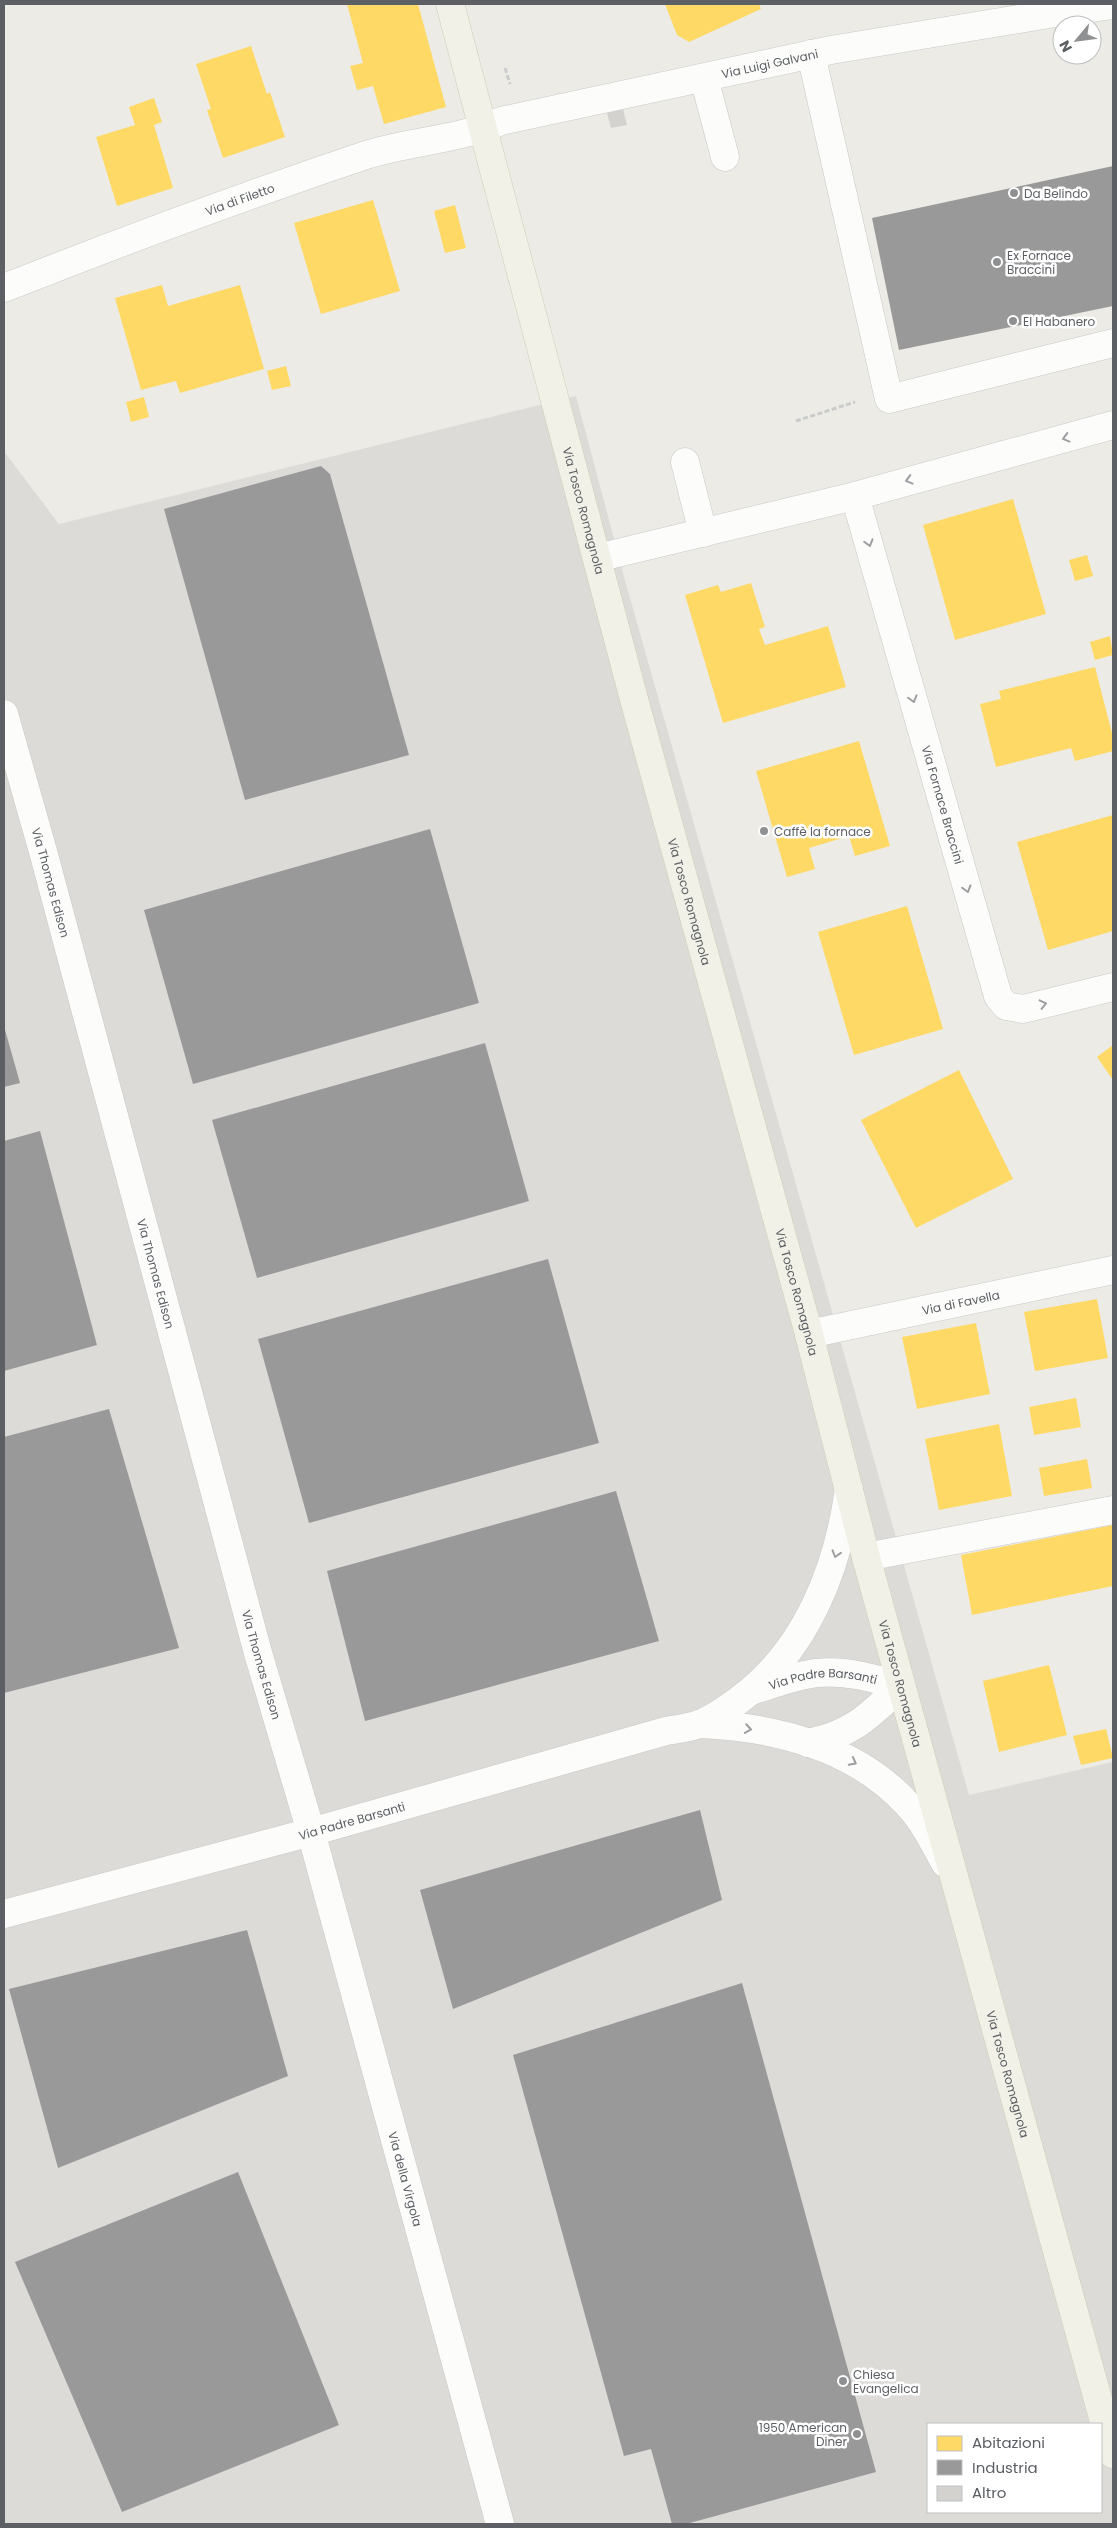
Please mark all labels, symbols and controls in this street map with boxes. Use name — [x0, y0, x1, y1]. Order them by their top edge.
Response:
north arrow — [1052, 15, 1102, 65]
text: N — [1054, 37, 1077, 56]
street label: Via Luigi Galvani — [720, 45, 820, 82]
street label: Via di Filetto — [203, 179, 277, 219]
place label: Da Belindo — [1024, 185, 1088, 202]
marker: Da Belindo — [1008, 187, 1020, 199]
place label: Ex Fornace Braccini — [1007, 247, 1071, 278]
marker: Ex Fornace Braccini — [991, 256, 1003, 268]
place label: El Habanero — [1023, 313, 1096, 330]
marker: El Habanero — [1007, 315, 1019, 327]
one-way arrow — [1063, 432, 1071, 442]
street label: Via Tosco Romagnola — [559, 445, 609, 576]
one-way arrow — [906, 475, 914, 485]
one-way arrow — [863, 538, 873, 546]
one-way arrow — [907, 694, 918, 703]
street label: Via Fornace Braccini — [918, 743, 968, 866]
place label: Caffè la fornace — [774, 823, 871, 840]
marker: Caffè la fornace — [758, 825, 770, 837]
street label: Via Thomas Edison — [28, 826, 74, 939]
street label: Via Tosco Romagnola — [664, 836, 715, 967]
one-way arrow — [961, 884, 971, 893]
one-way arrow — [1038, 999, 1047, 1010]
street label: Via Thomas Edison — [133, 1217, 179, 1330]
street label: Via Tosco Romagnola — [772, 1226, 823, 1357]
street label: Via di Favella — [920, 1286, 1001, 1319]
one-way arrow — [832, 1549, 842, 1558]
street label: Via Thomas Edison — [238, 1608, 286, 1721]
street label: Via Tosco Romagnola — [875, 1618, 926, 1749]
street label: Via Padre Barsanti — [766, 1664, 879, 1693]
one-way arrow — [744, 1723, 753, 1733]
one-way arrow — [847, 1756, 856, 1766]
street label: Via Padre Barsanti — [296, 1797, 407, 1844]
street label: Via Tosco Romagnola — [983, 2008, 1034, 2139]
street label: Via della Virgola — [385, 2129, 427, 2228]
place label: Chiesa Evangelica — [853, 2366, 919, 2397]
marker: Chiesa Evangelica — [837, 2375, 849, 2387]
place label: 1950 American Diner — [759, 2419, 848, 2450]
legend — [927, 2423, 1102, 2513]
marker: 1950 American Diner — [851, 2428, 863, 2440]
text: Abitazioni — [972, 2432, 1045, 2453]
text: Industria — [972, 2457, 1038, 2478]
text: Altro — [972, 2482, 1006, 2503]

